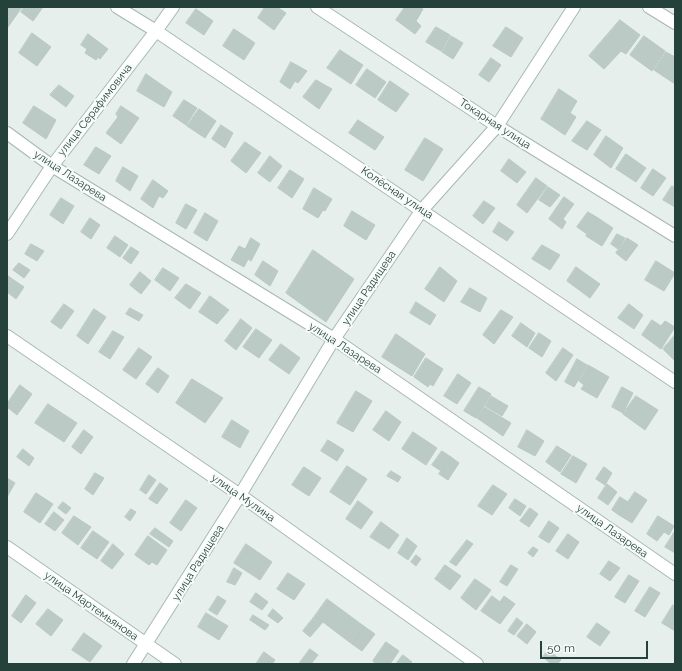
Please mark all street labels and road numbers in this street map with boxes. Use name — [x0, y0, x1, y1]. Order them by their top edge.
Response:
street label: улица Серафимовича — [55, 61, 135, 159]
street label: Токарная улица — [457, 96, 533, 152]
street label: улица Лазарева — [31, 148, 109, 204]
street label: Колёсная улица — [359, 164, 435, 222]
street label: улица Радищева — [339, 248, 399, 328]
street label: улица Лазарева — [306, 320, 384, 376]
street label: улица Мулина — [209, 471, 277, 525]
street label: улица Лазарева — [574, 501, 650, 561]
street label: улица Радищева — [169, 523, 227, 603]
street label: улица Мартемьянова — [41, 569, 141, 643]

